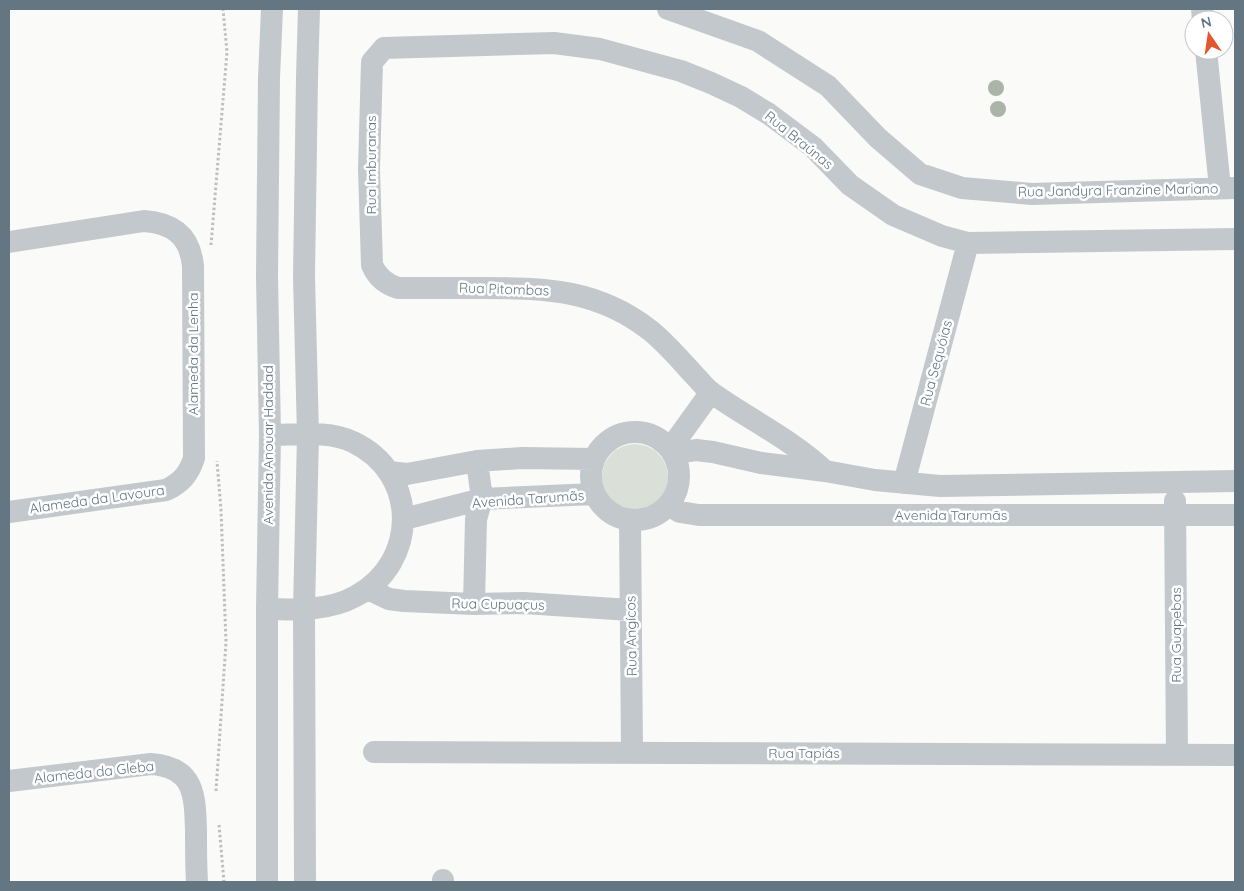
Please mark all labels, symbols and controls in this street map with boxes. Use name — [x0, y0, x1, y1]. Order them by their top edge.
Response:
north arrow — [1184, 10, 1234, 60]
text: N — [1199, 12, 1213, 32]
street label: Rua Braúnas — [761, 107, 837, 173]
street label: Rua Imburanas — [362, 115, 380, 215]
street label: Rua Jandyra Franzine Mariano — [1018, 179, 1218, 201]
street label: Rua Pitombas — [459, 278, 549, 300]
street label: Alameda da Lenha — [184, 293, 202, 415]
street label: Rua Sequóias — [916, 318, 956, 408]
street label: Avenida Anouar Haddad — [259, 365, 277, 525]
street label: Alameda da Lavoura — [28, 481, 166, 517]
street label: Avenida Tarumãs — [471, 486, 585, 512]
street label: Avenida Tarumãs — [895, 506, 1007, 524]
street label: Rua Guapebas — [1167, 587, 1185, 683]
street label: Rua Cupuaçus — [451, 594, 545, 614]
street label: Rua Angícos — [621, 596, 641, 676]
street label: Rua Tapiás — [768, 744, 840, 762]
street label: Alameda da Gleba — [33, 757, 155, 787]

